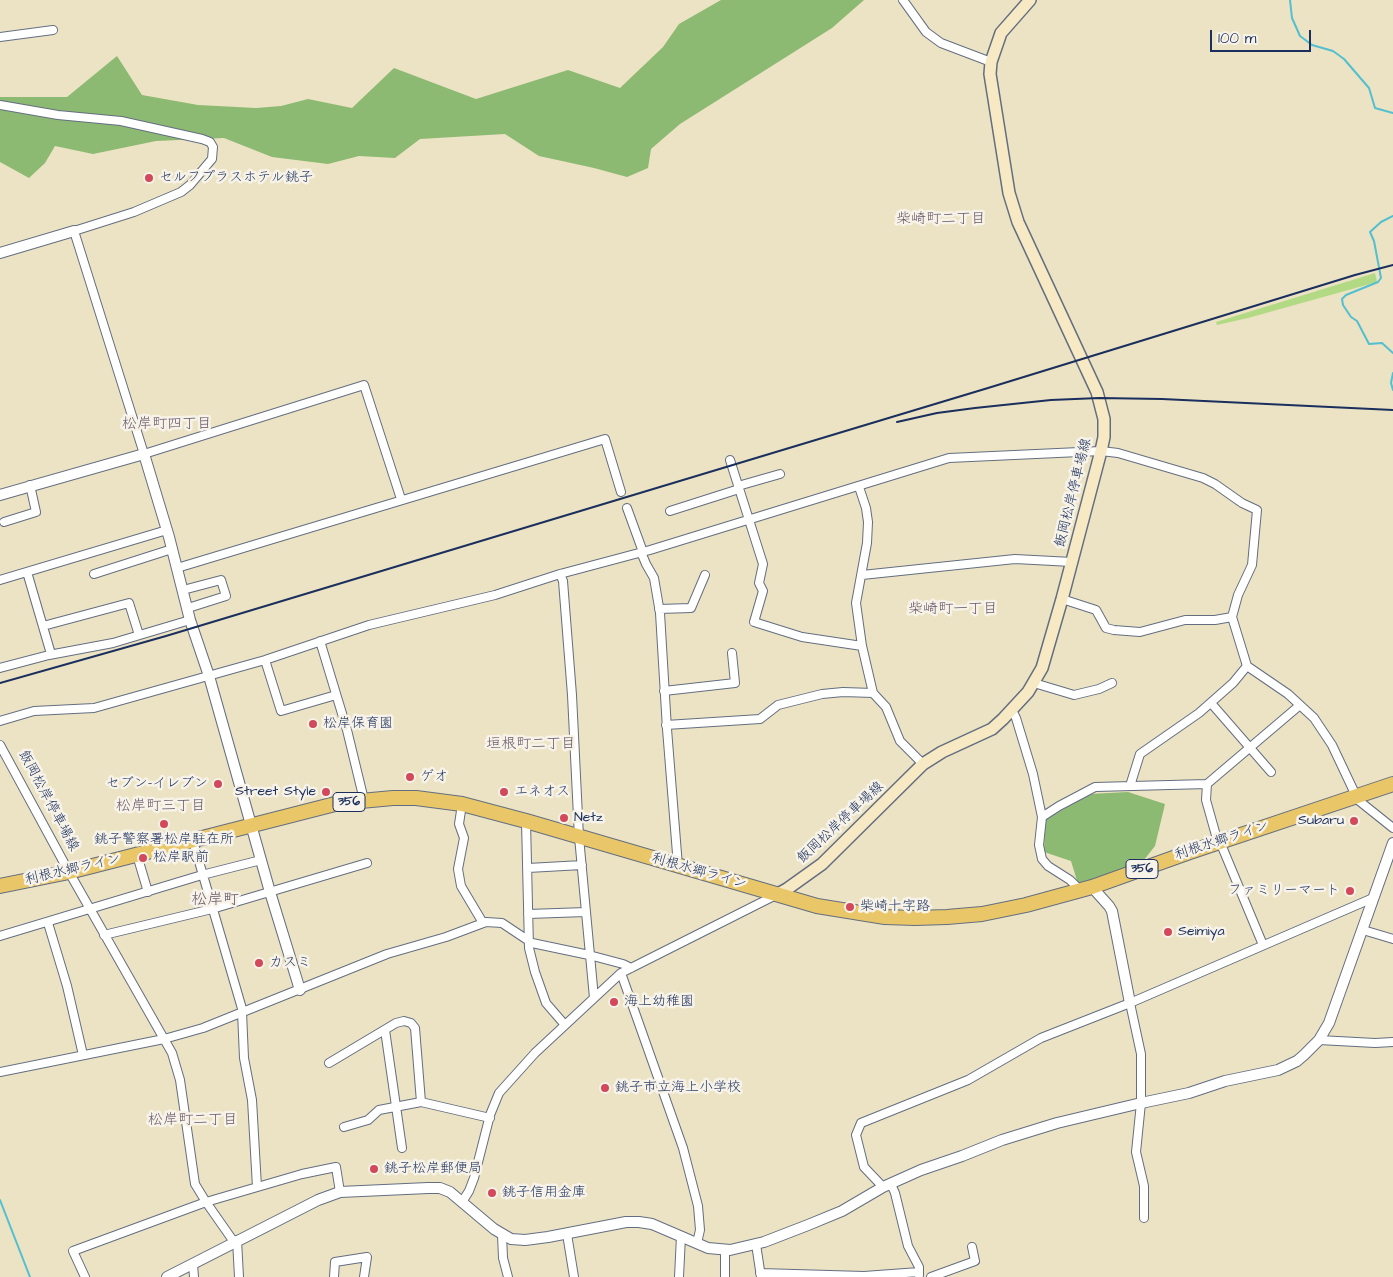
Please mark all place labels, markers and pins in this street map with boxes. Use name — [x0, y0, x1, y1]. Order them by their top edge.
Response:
place label: セルフプラスホテル銚子 — [159, 170, 313, 186]
marker: セルフプラスホテル銚子 — [143, 172, 155, 184]
place label: 松岸保育園 — [323, 716, 393, 732]
marker: 松岸保育園 — [307, 718, 319, 730]
place label: ゲオ — [420, 769, 448, 785]
marker: ゲオ — [404, 771, 416, 783]
place label: セブン-イレブン — [106, 776, 208, 792]
marker: セブン-イレブン — [212, 778, 224, 790]
place label: Street Style — [235, 784, 316, 800]
place label: エネオス — [514, 784, 570, 800]
marker: Street Style — [320, 786, 332, 798]
marker: エネオス — [498, 786, 510, 798]
place label: Netz — [574, 810, 603, 826]
marker: Netz — [558, 812, 570, 824]
place label: Subaru — [1298, 813, 1344, 829]
marker: Subaru — [1348, 815, 1360, 827]
marker: 銚子警察署松岸駐在所 — [158, 818, 170, 830]
place label: 銚子警察署松岸駐在所 — [94, 832, 234, 848]
place label: 松岸駅前 — [153, 850, 209, 866]
marker: 松岸駅前 — [137, 852, 149, 864]
place label: ファミリーマート — [1228, 883, 1340, 899]
marker: ファミリーマート — [1344, 885, 1356, 897]
place label: 柴崎十字路 — [860, 899, 930, 915]
marker: 柴崎十字路 — [844, 901, 856, 913]
place label: Seimiya — [1178, 924, 1225, 940]
marker: Seimiya — [1162, 926, 1174, 938]
place label: カスミ — [269, 955, 311, 971]
marker: カスミ — [253, 957, 265, 969]
place label: 海上幼稚園 — [624, 994, 694, 1010]
marker: 海上幼稚園 — [608, 996, 620, 1008]
place label: 銚子市立海上小学校 — [615, 1080, 741, 1096]
marker: 銚子市立海上小学校 — [599, 1082, 611, 1094]
place label: 銚子松岸郵便局 — [384, 1161, 482, 1177]
marker: 銚子松岸郵便局 — [368, 1163, 380, 1175]
place label: 銚子信用金庫 — [502, 1185, 586, 1201]
marker: 銚子信用金庫 — [486, 1187, 498, 1199]

